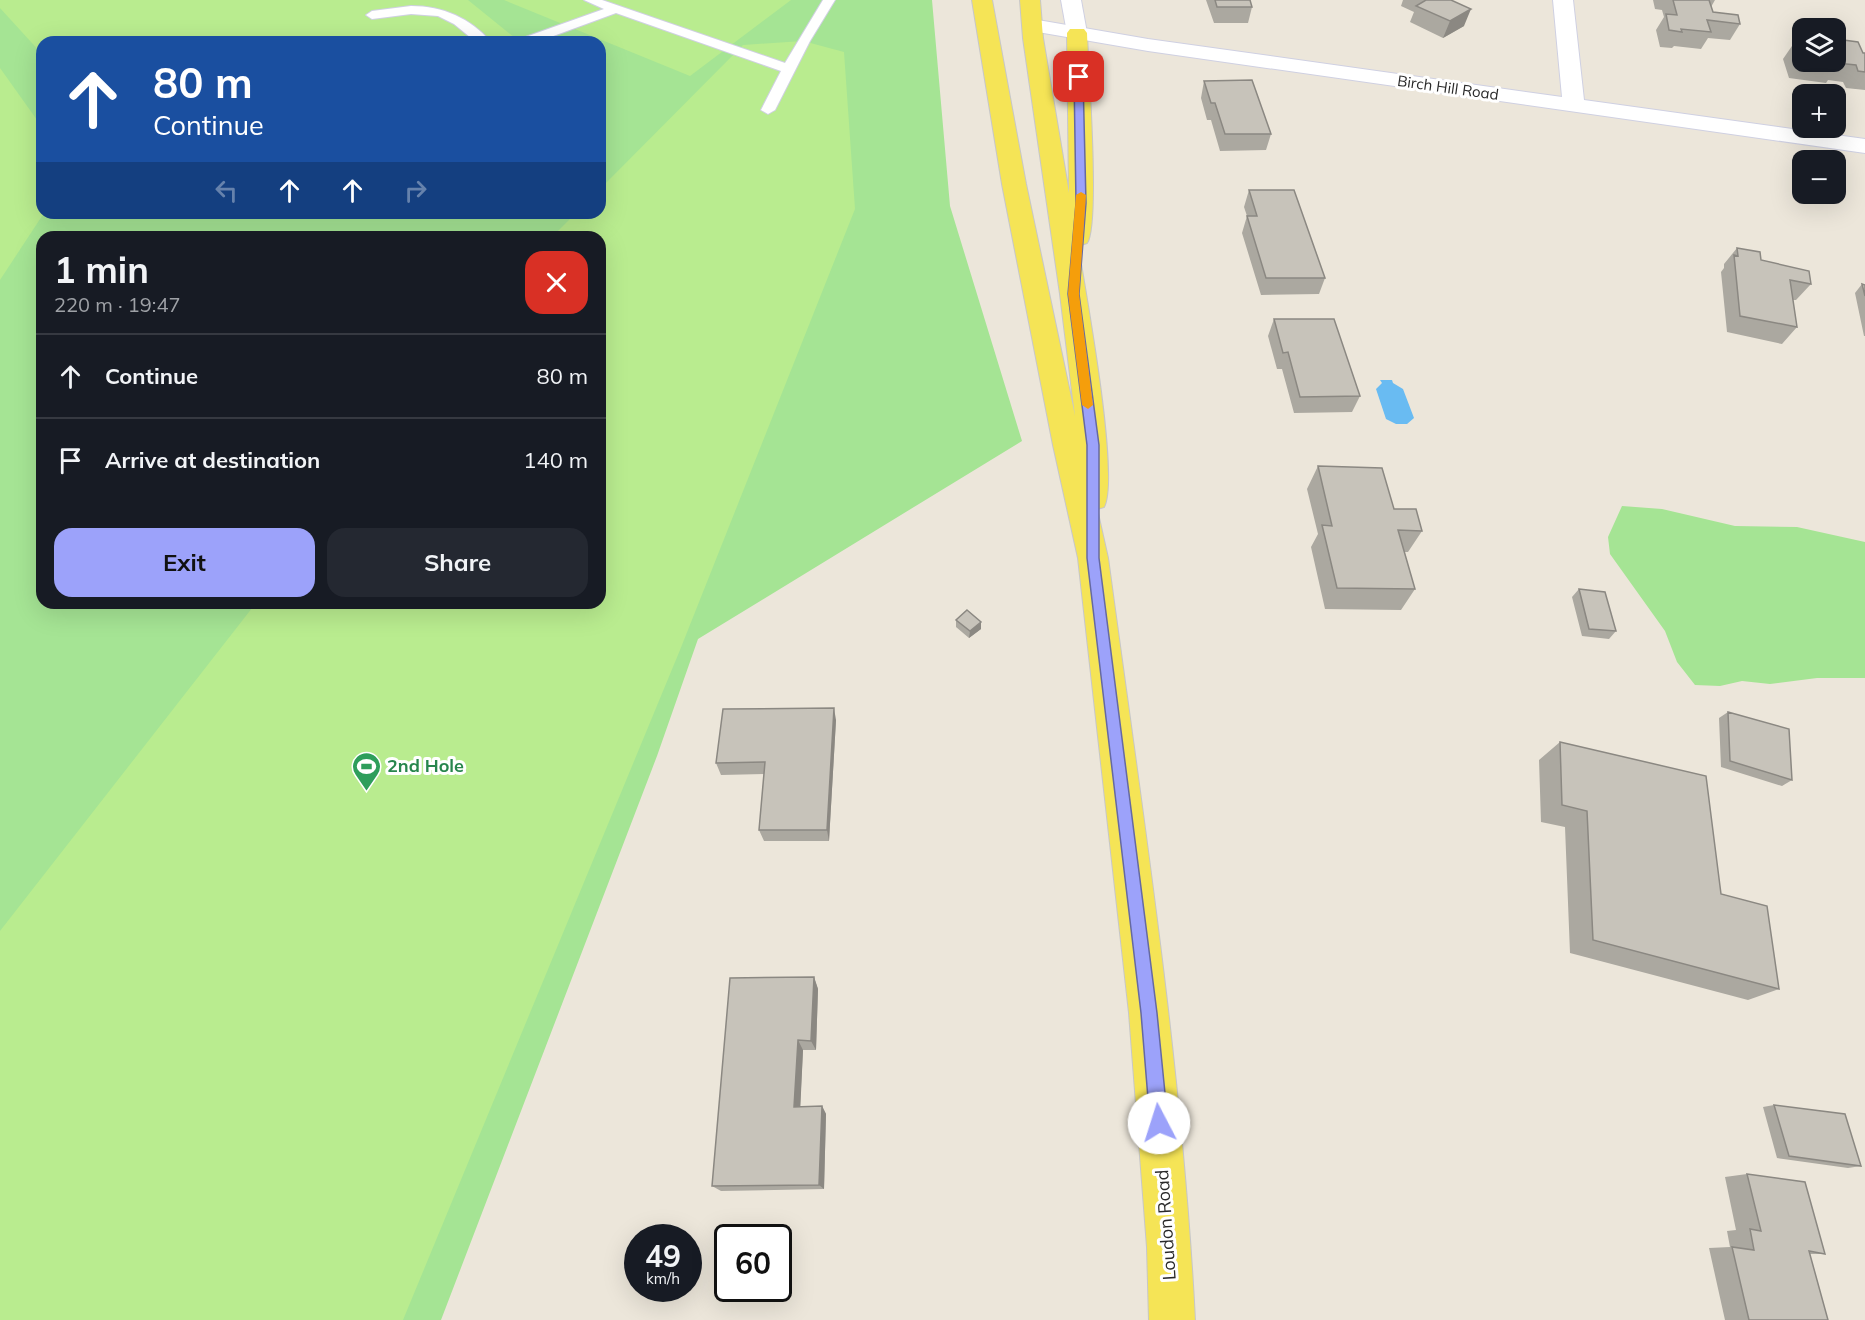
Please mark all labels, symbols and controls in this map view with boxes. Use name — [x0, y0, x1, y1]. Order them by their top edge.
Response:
map controls — [1792, 18, 1846, 204]
button: layers — [1792, 18, 1846, 72]
pin — [1053, 51, 1104, 102]
text: 80 m — [153, 56, 253, 109]
icon: ahead — [54, 60, 132, 138]
icon: arrive — [1062, 60, 1095, 93]
street label: Birch Hill Road — [1396, 71, 1500, 104]
button: + — [1792, 84, 1846, 138]
text: Continue — [153, 108, 264, 142]
button: − — [1792, 150, 1846, 204]
icon: left — [210, 174, 243, 207]
icon: ahead — [273, 174, 306, 207]
icon: ahead — [336, 174, 369, 207]
icon: right — [399, 174, 432, 207]
text: 1 min — [54, 247, 149, 292]
button: close — [525, 251, 588, 314]
text: 220 m · 19:47 — [54, 292, 180, 317]
icon: ahead — [54, 360, 87, 393]
text: Continue — [105, 362, 198, 390]
text: 80 m — [537, 362, 588, 390]
icon: arrive — [54, 444, 87, 477]
text: Arrive at destination — [105, 446, 320, 474]
text: 140 m — [523, 446, 588, 474]
button: Exit — [54, 528, 315, 597]
button: Share — [327, 528, 588, 597]
sports icon: 2nd Hole — [350, 750, 382, 792]
place label: 2nd Hole — [387, 754, 464, 777]
position arrow — [1127, 1091, 1191, 1155]
street label: Loudon Road — [1150, 1169, 1181, 1281]
speed limit sign: 60 — [714, 1224, 792, 1302]
text: 49 — [645, 1237, 681, 1275]
text: km/h — [646, 1269, 680, 1288]

